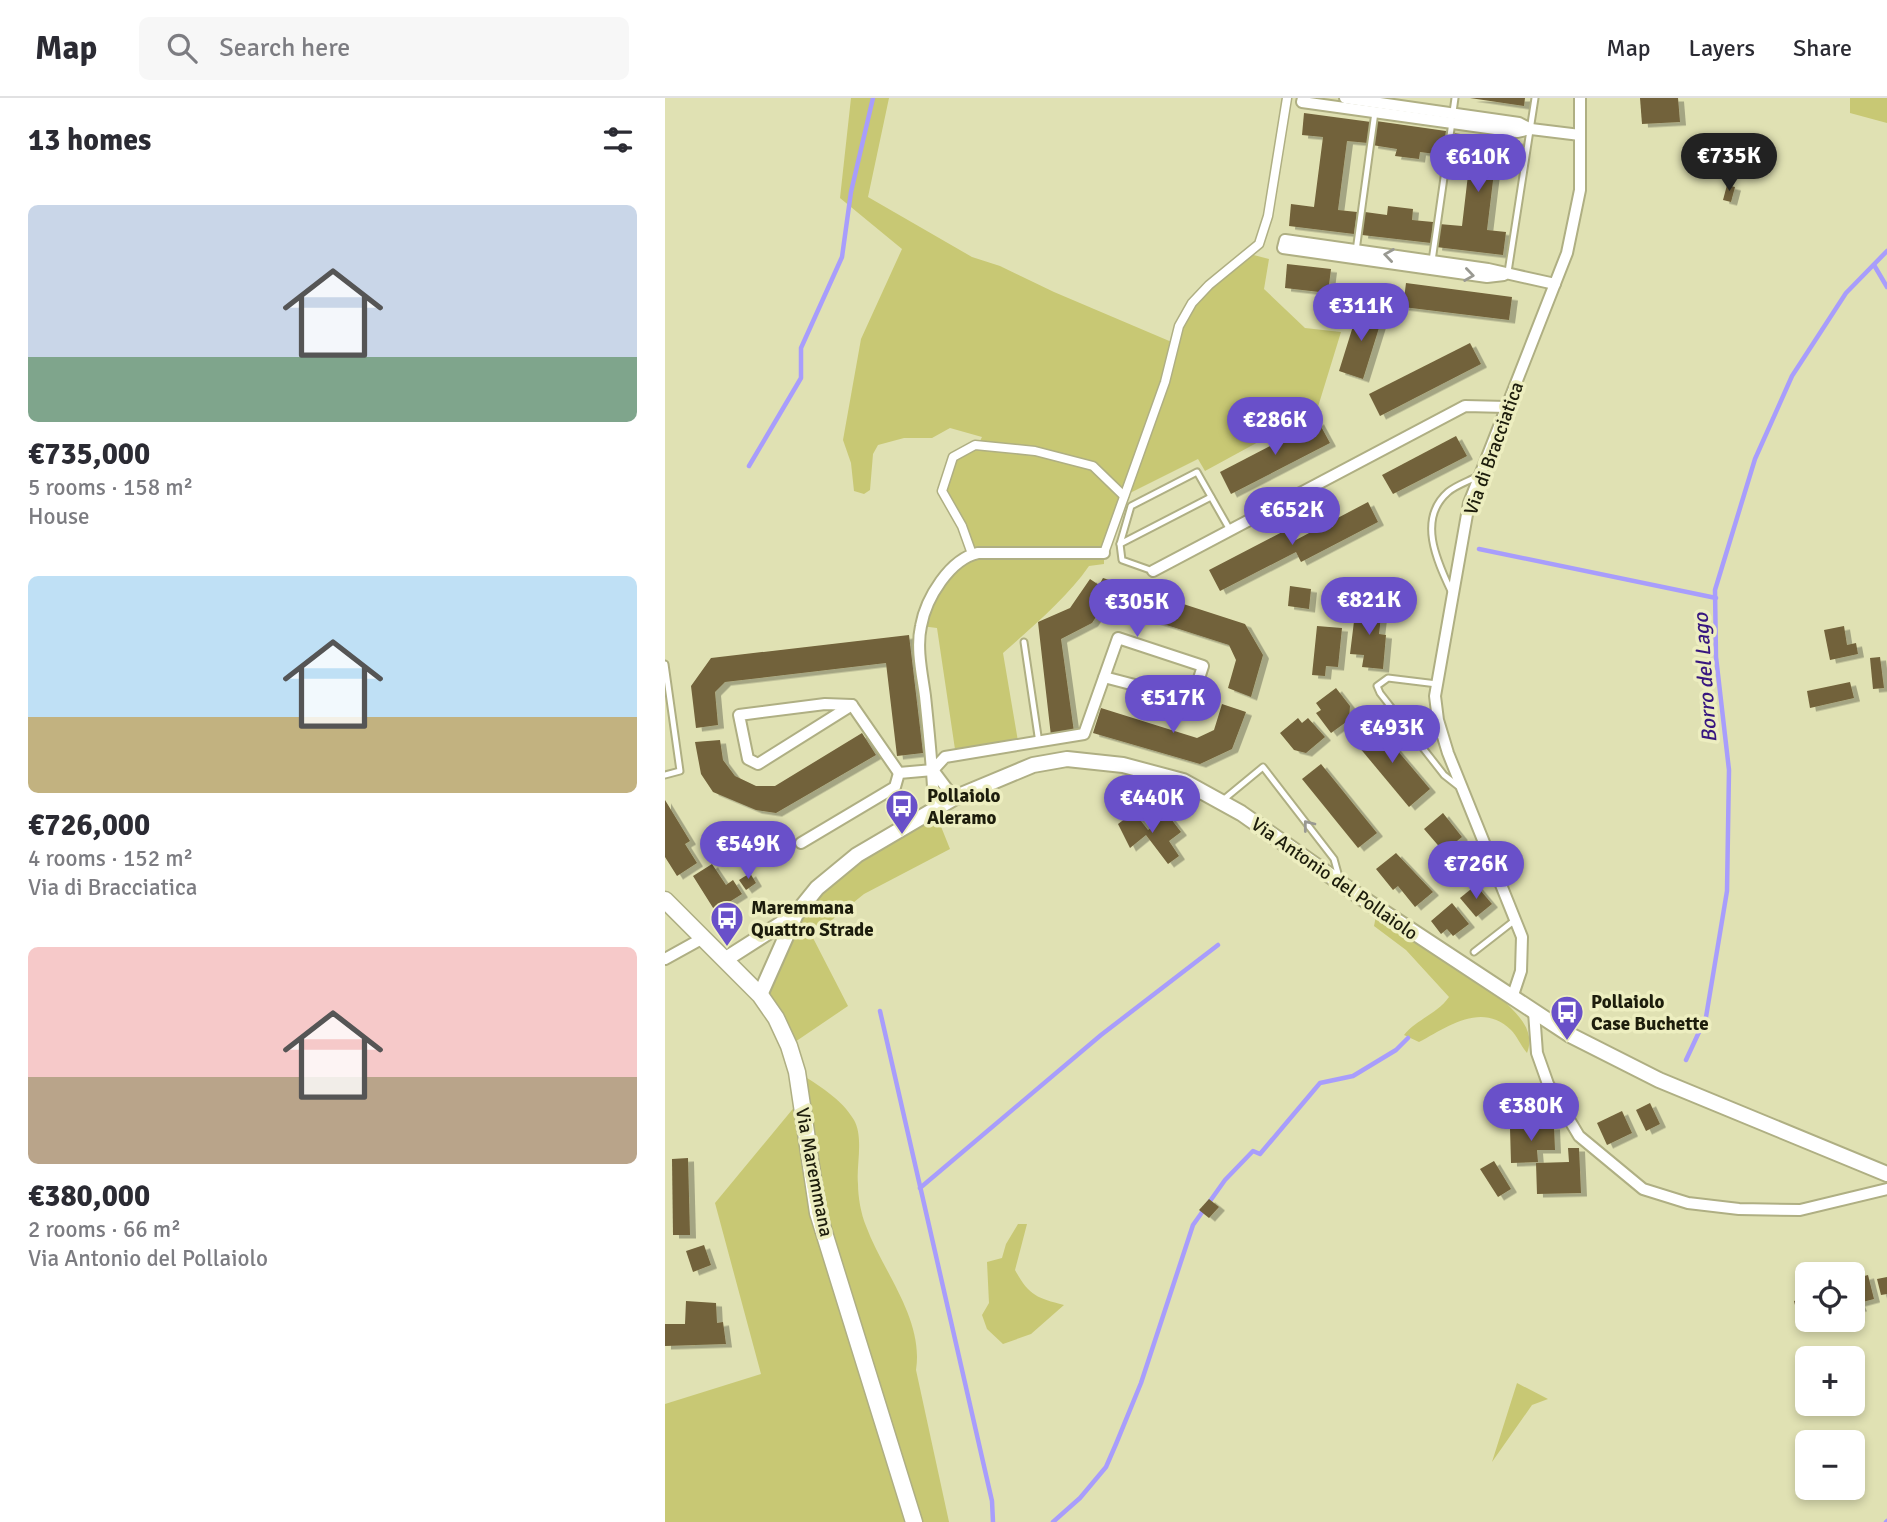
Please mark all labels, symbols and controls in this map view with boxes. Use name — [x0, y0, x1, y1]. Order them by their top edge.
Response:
search box — [139, 17, 629, 80]
text: Map — [35, 28, 97, 69]
icon: search — [163, 29, 201, 67]
text: Search here — [219, 32, 350, 64]
text: Map — [1606, 33, 1651, 63]
text: Layers — [1689, 33, 1755, 63]
text: Share — [1793, 33, 1852, 63]
icon: filters — [599, 121, 637, 159]
text: 13 homes — [28, 122, 151, 159]
pin: €610K — [1429, 134, 1527, 194]
pin: €735K — [1680, 134, 1778, 193]
text: €735K — [1697, 141, 1761, 170]
text: €610K — [1446, 142, 1510, 171]
one-way arrow — [1383, 248, 1395, 263]
icon: home — [270, 250, 396, 376]
one-way arrow — [1463, 267, 1475, 282]
pin: €311K — [1312, 284, 1410, 343]
text: €311K — [1329, 291, 1393, 320]
street label: Via di Bracciatica — [1459, 378, 1529, 518]
pin: €286K — [1226, 398, 1324, 457]
text: €286K — [1243, 405, 1307, 434]
text: €735,000 — [28, 436, 150, 473]
text: 5 rooms · 158 m² — [28, 473, 193, 502]
pin: €652K — [1243, 488, 1341, 547]
text: €652K — [1260, 495, 1324, 524]
text: House — [28, 502, 90, 531]
pin: €821K — [1320, 578, 1418, 637]
pin: €305K — [1088, 580, 1186, 639]
text: €821K — [1337, 585, 1401, 614]
text: €305K — [1105, 587, 1169, 616]
water label: Borro del Lago — [1687, 611, 1723, 744]
icon: home — [270, 621, 396, 747]
pin: €517K — [1124, 676, 1222, 735]
text: €517K — [1141, 683, 1205, 712]
pin: €493K — [1343, 706, 1441, 765]
text: €493K — [1360, 713, 1424, 742]
pin: €440K — [1103, 776, 1201, 835]
text: €440K — [1120, 783, 1184, 812]
place label: Pollaiolo Aleramo — [927, 784, 1001, 830]
bus stop icon: Pollaiolo Aleramo — [883, 787, 921, 836]
text: €726,000 — [28, 807, 150, 844]
street label: Via Antonio del Pollaiolo — [1246, 812, 1423, 946]
one-way arrow — [1303, 820, 1316, 833]
pin: €549K — [699, 822, 797, 881]
text: €549K — [716, 829, 780, 858]
pin: €726K — [1427, 842, 1525, 901]
text: 4 rooms · 152 m² — [28, 844, 193, 873]
text: €726K — [1444, 849, 1508, 878]
text: Via di Bracciatica — [28, 873, 197, 902]
place label: Maremmana Quattro Strade — [751, 896, 874, 942]
bus stop icon: Maremmana Quattro Strade — [708, 899, 746, 948]
place label: Pollaiolo Case Buchette — [1591, 990, 1709, 1036]
icon: home — [270, 992, 396, 1118]
bus stop icon: Pollaiolo Case Buchette — [1548, 993, 1586, 1042]
pin: €380K — [1482, 1084, 1580, 1143]
text: €380K — [1499, 1091, 1563, 1120]
street label: Via Maremmana — [790, 1106, 838, 1239]
text: €380,000 — [28, 1178, 150, 1215]
text: 2 rooms · 66 m² — [28, 1215, 181, 1244]
text: Via Antonio del Pollaiolo — [28, 1244, 268, 1273]
map controls — [1795, 1262, 1865, 1500]
button: locate — [1795, 1262, 1865, 1332]
button: + — [1795, 1346, 1865, 1416]
button: − — [1795, 1430, 1865, 1500]

